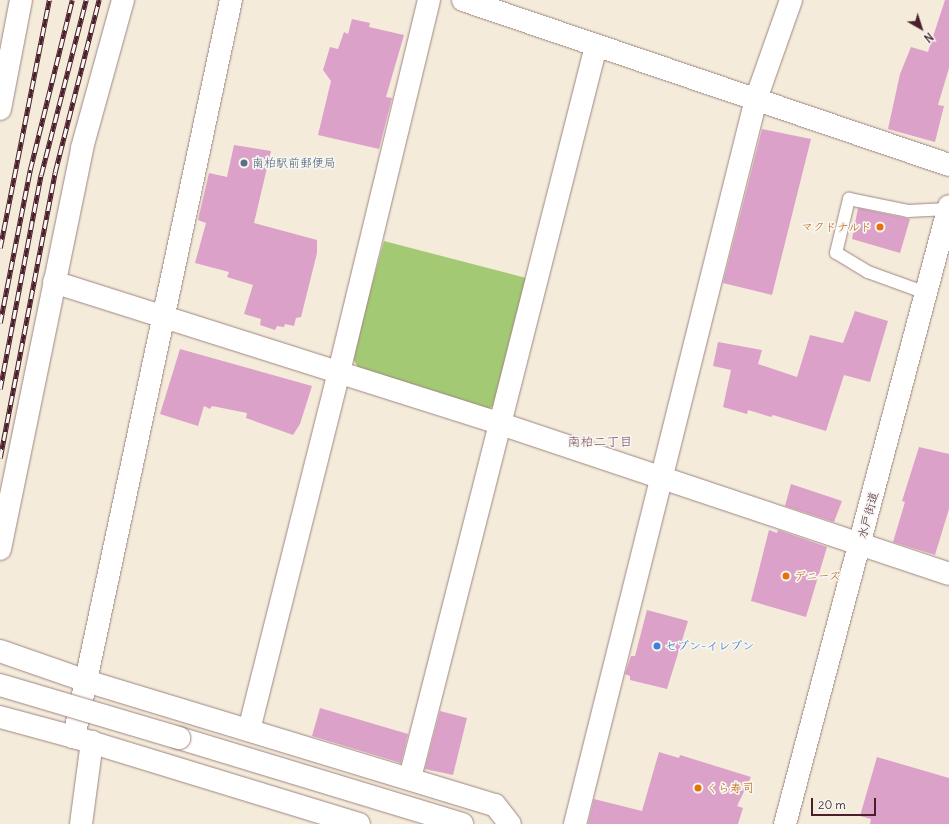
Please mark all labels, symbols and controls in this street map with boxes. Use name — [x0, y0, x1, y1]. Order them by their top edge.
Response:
north arrow — [901, 8, 941, 48]
text: N — [921, 29, 936, 45]
place label: 南柏駅前郵便局 — [252, 156, 336, 170]
marker: 南柏駅前郵便局 — [239, 158, 249, 168]
place label: マクドナルド — [800, 220, 872, 234]
marker: マクドナルド — [875, 222, 885, 232]
district label: 南柏二丁目 — [568, 434, 632, 450]
street label: 水戸街道 — [855, 490, 881, 540]
place label: デニーズ — [794, 569, 842, 583]
marker: デニーズ — [781, 571, 791, 581]
place label: セブン-イレブン — [665, 639, 754, 653]
marker: セブン-イレブン — [652, 641, 662, 651]
place label: くら寿司 — [706, 781, 754, 795]
marker: くら寿司 — [693, 783, 703, 793]
scale bar — [813, 790, 878, 816]
text: 20 m — [818, 797, 846, 812]

